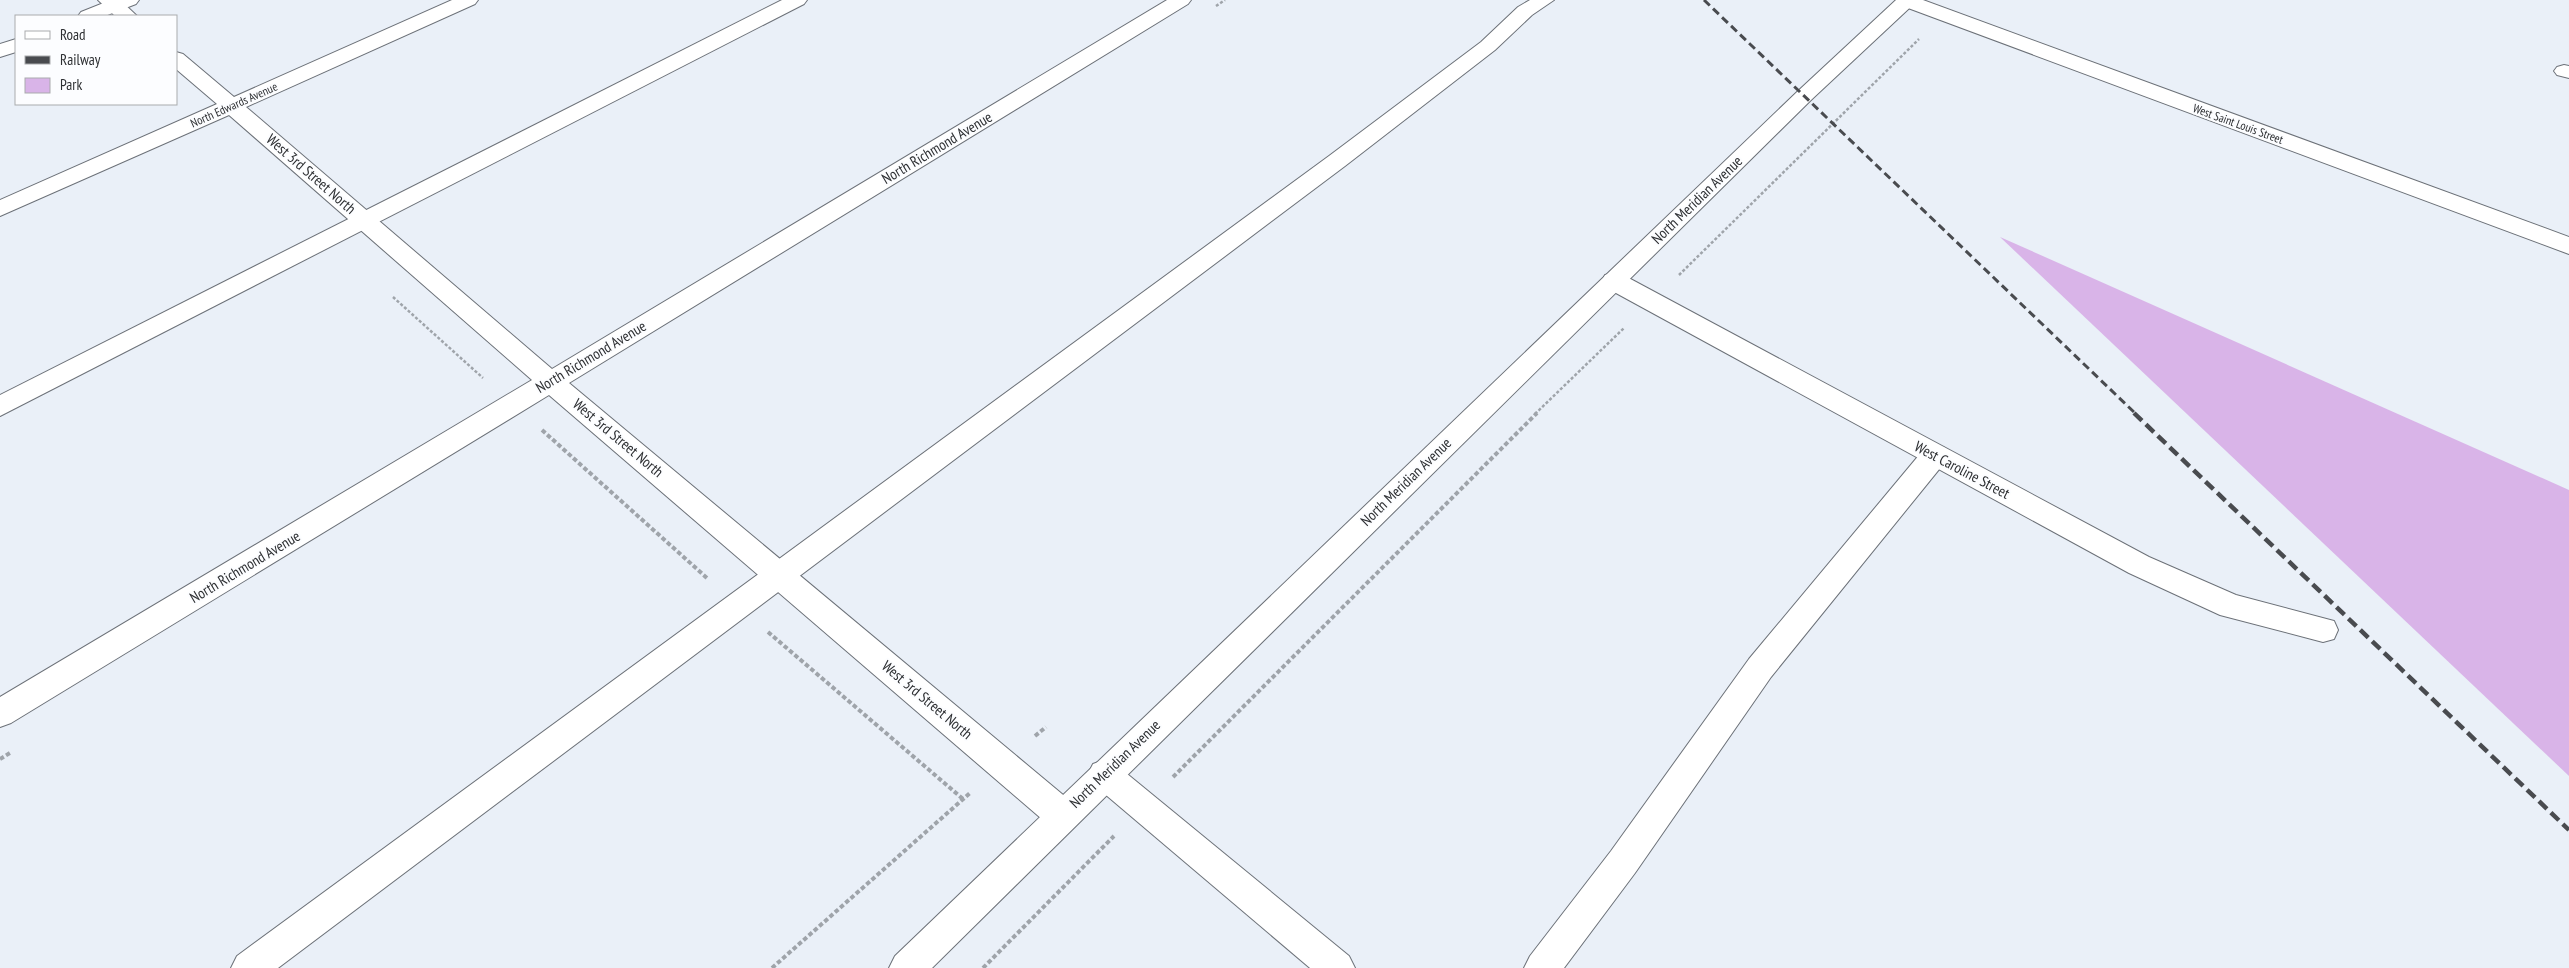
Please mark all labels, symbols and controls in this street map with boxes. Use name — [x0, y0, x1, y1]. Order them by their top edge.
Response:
legend — [15, 15, 178, 105]
text: Road — [60, 25, 86, 44]
text: Railway — [60, 50, 101, 69]
text: Park — [60, 75, 82, 94]
street label: North Edwards Avenue — [188, 79, 280, 130]
street label: West Saint Louis Street — [2191, 100, 2286, 147]
street label: North Richmond Avenue — [878, 107, 995, 188]
street label: West 3rd Street North — [263, 130, 360, 218]
street label: North Meridian Avenue — [1647, 151, 1746, 248]
street label: North Richmond Avenue — [532, 316, 649, 397]
street label: West 3rd Street North — [569, 394, 668, 481]
street label: North Meridian Avenue — [1356, 433, 1455, 530]
street label: West Caroline Street — [1911, 436, 2013, 503]
street label: North Richmond Avenue — [186, 526, 303, 607]
street label: West 3rd Street North — [878, 656, 977, 743]
street label: North Meridian Avenue — [1065, 715, 1164, 812]

